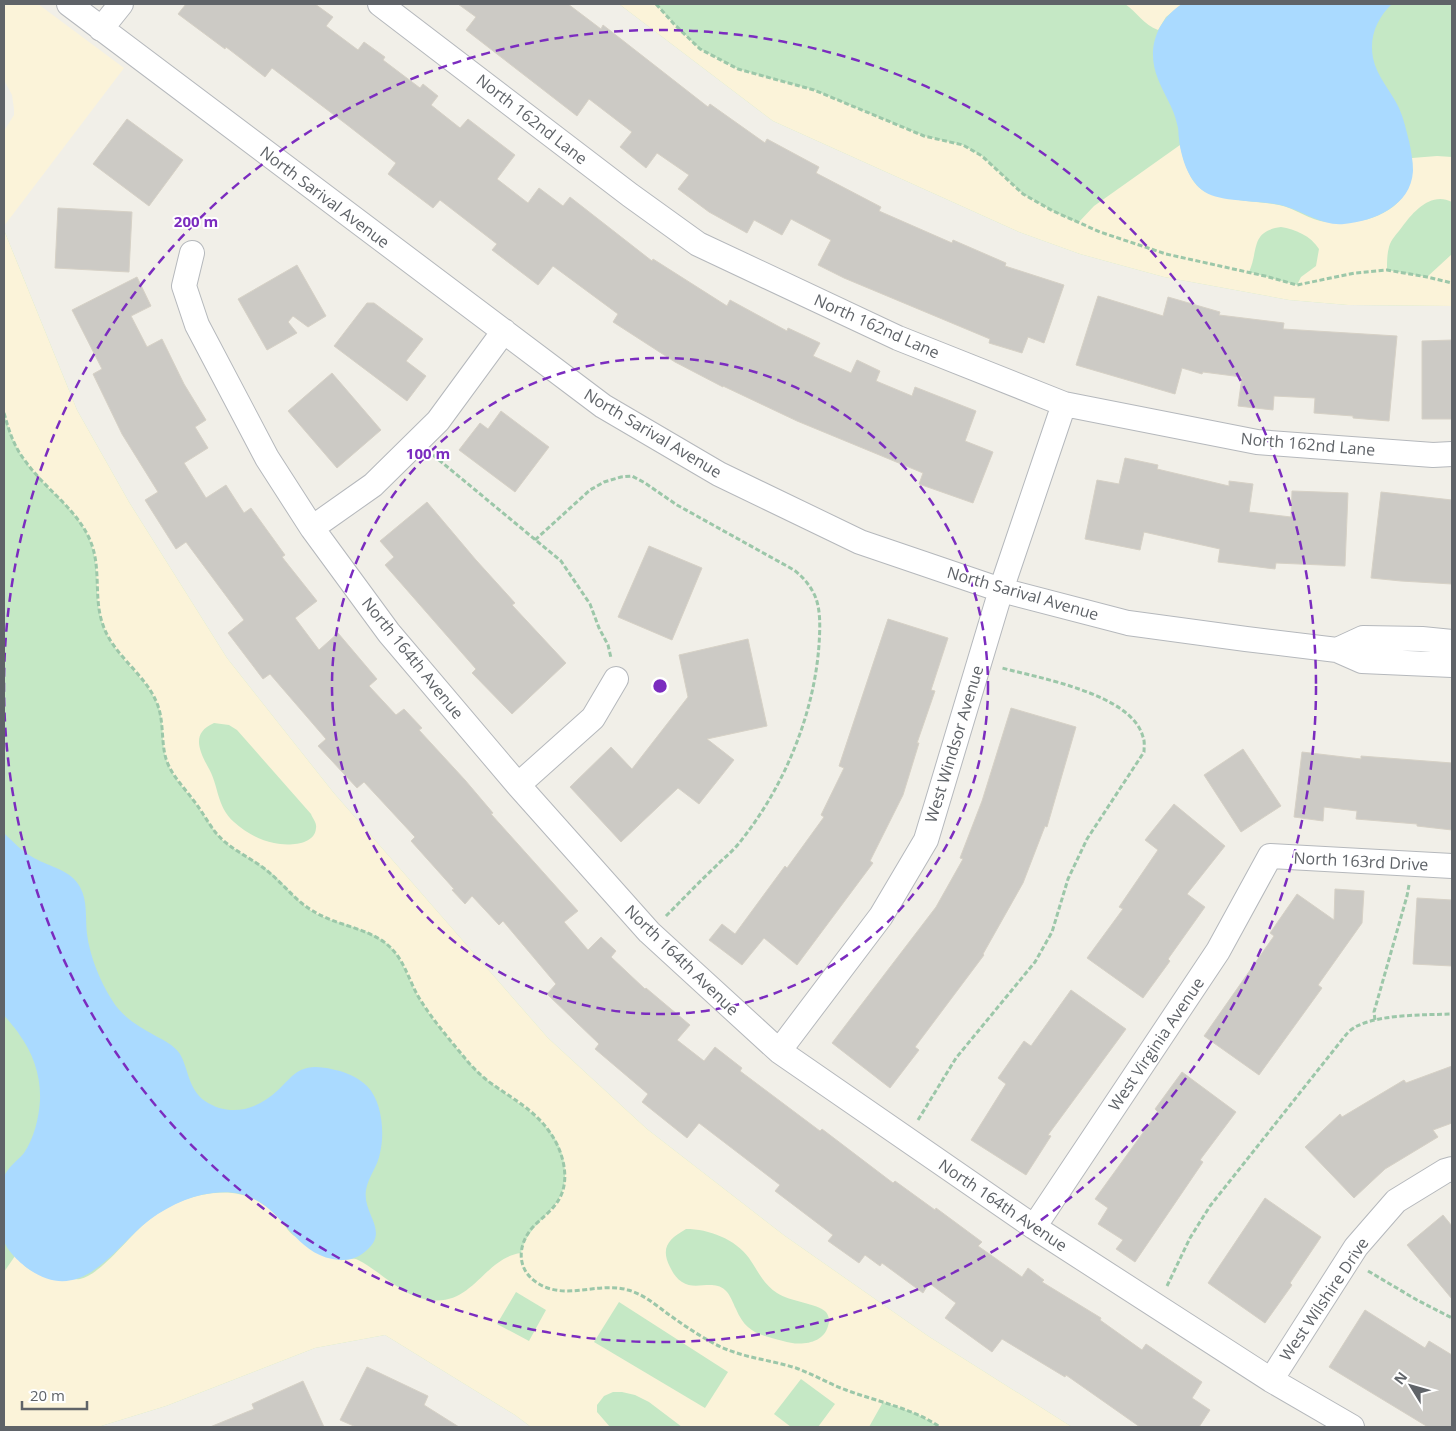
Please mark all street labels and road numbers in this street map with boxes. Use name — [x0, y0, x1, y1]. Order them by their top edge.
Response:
street label: North 162nd Lane — [472, 69, 592, 169]
street label: North Sarival Avenue — [256, 141, 394, 253]
street label: North 162nd Lane — [811, 288, 943, 364]
street label: North Sarival Avenue — [580, 383, 726, 483]
street label: North 162nd Lane — [1240, 427, 1376, 461]
street label: North Sarival Avenue — [945, 561, 1101, 625]
street label: North 164th Avenue — [357, 593, 469, 723]
street label: West Windsor Avenue — [920, 663, 988, 825]
street label: North 163rd Drive — [1293, 846, 1429, 876]
street label: North 164th Avenue — [620, 900, 744, 1020]
street label: West Virginia Avenue — [1103, 973, 1209, 1115]
street label: North 164th Avenue — [934, 1154, 1072, 1256]
street label: West Wilshire Drive — [1275, 1233, 1374, 1365]

